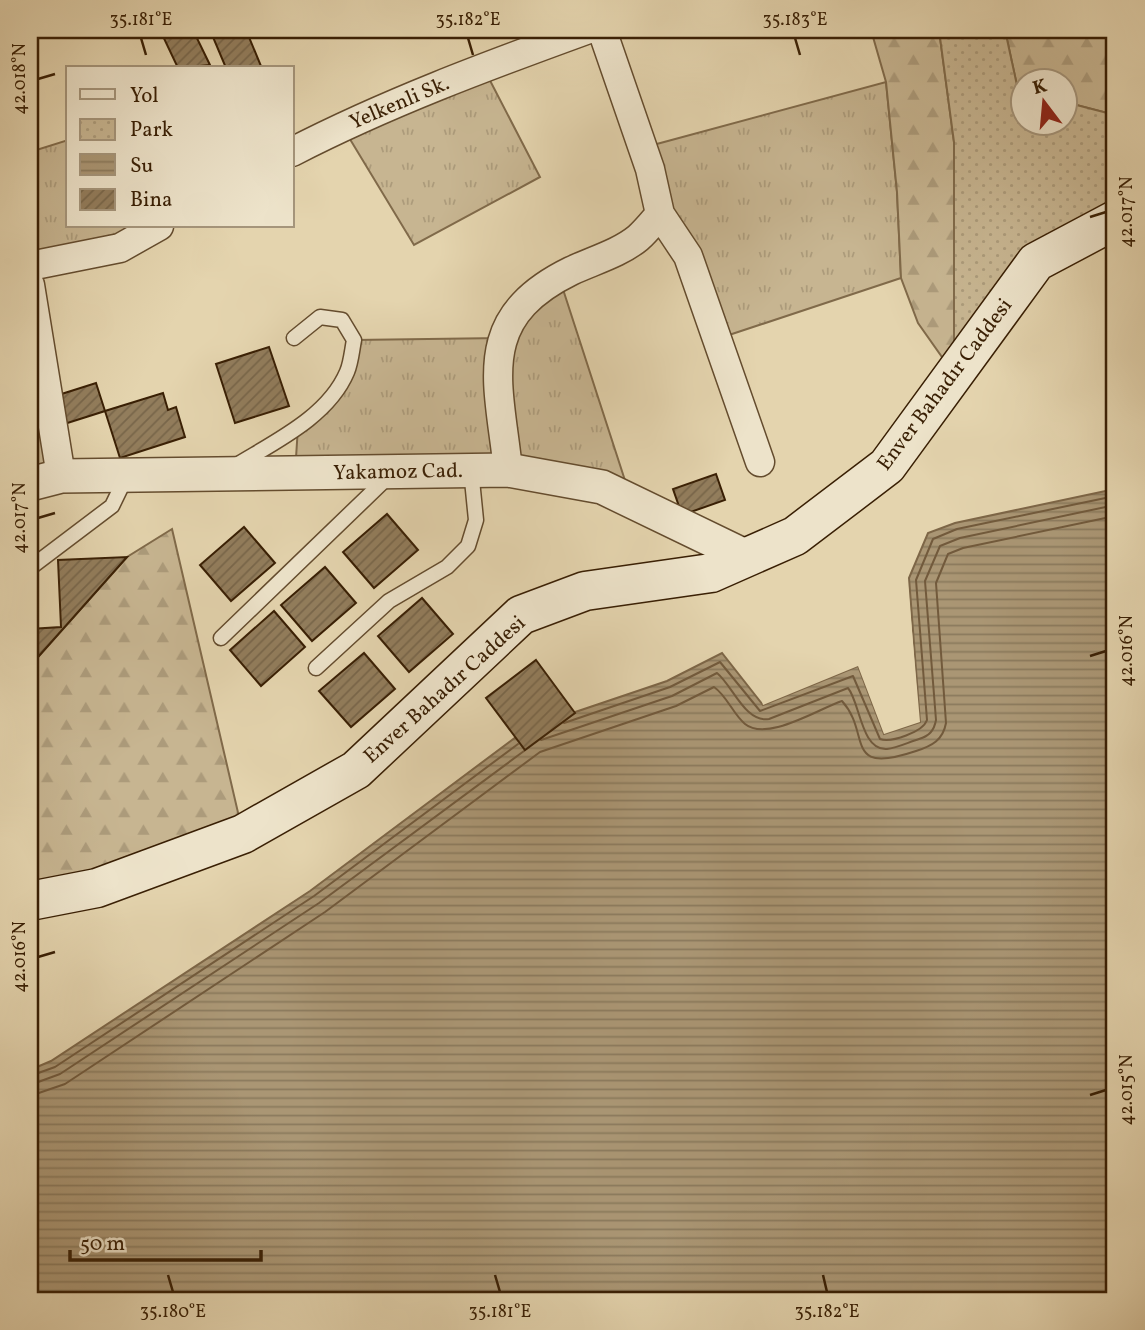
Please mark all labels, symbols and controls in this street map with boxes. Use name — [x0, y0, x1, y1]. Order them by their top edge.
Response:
text: 35.181°E — [110, 8, 173, 33]
text: 35.182°E — [435, 8, 501, 33]
text: 35.183°E — [762, 8, 828, 33]
text: 42.018°N — [8, 43, 33, 115]
legend — [66, 66, 294, 228]
north arrow — [1009, 66, 1078, 136]
street label: Yelkenli Sk. — [345, 69, 454, 137]
text: K — [1030, 73, 1050, 102]
text: Yol — [130, 82, 159, 111]
text: Park — [130, 116, 173, 145]
text: Su — [130, 152, 153, 181]
text: 42.017°N — [1115, 176, 1140, 248]
text: Bina — [130, 186, 172, 215]
street label: Enver Bahadır Caddesi — [871, 293, 1020, 477]
street label: Yakamoz Cad. — [333, 457, 463, 488]
text: 42.017°N — [8, 482, 33, 554]
street label: Enver Bahadır Caddesi — [358, 609, 532, 771]
text: 42.016°N — [1115, 615, 1140, 687]
text: 42.016°N — [8, 921, 33, 993]
text: 42.015°N — [1115, 1054, 1140, 1126]
scale bar — [70, 1218, 261, 1262]
text: 50 m — [80, 1230, 125, 1259]
text: 35.180°E — [140, 1300, 206, 1325]
text: 35.181°E — [469, 1300, 532, 1325]
text: 35.182°E — [794, 1300, 860, 1325]

